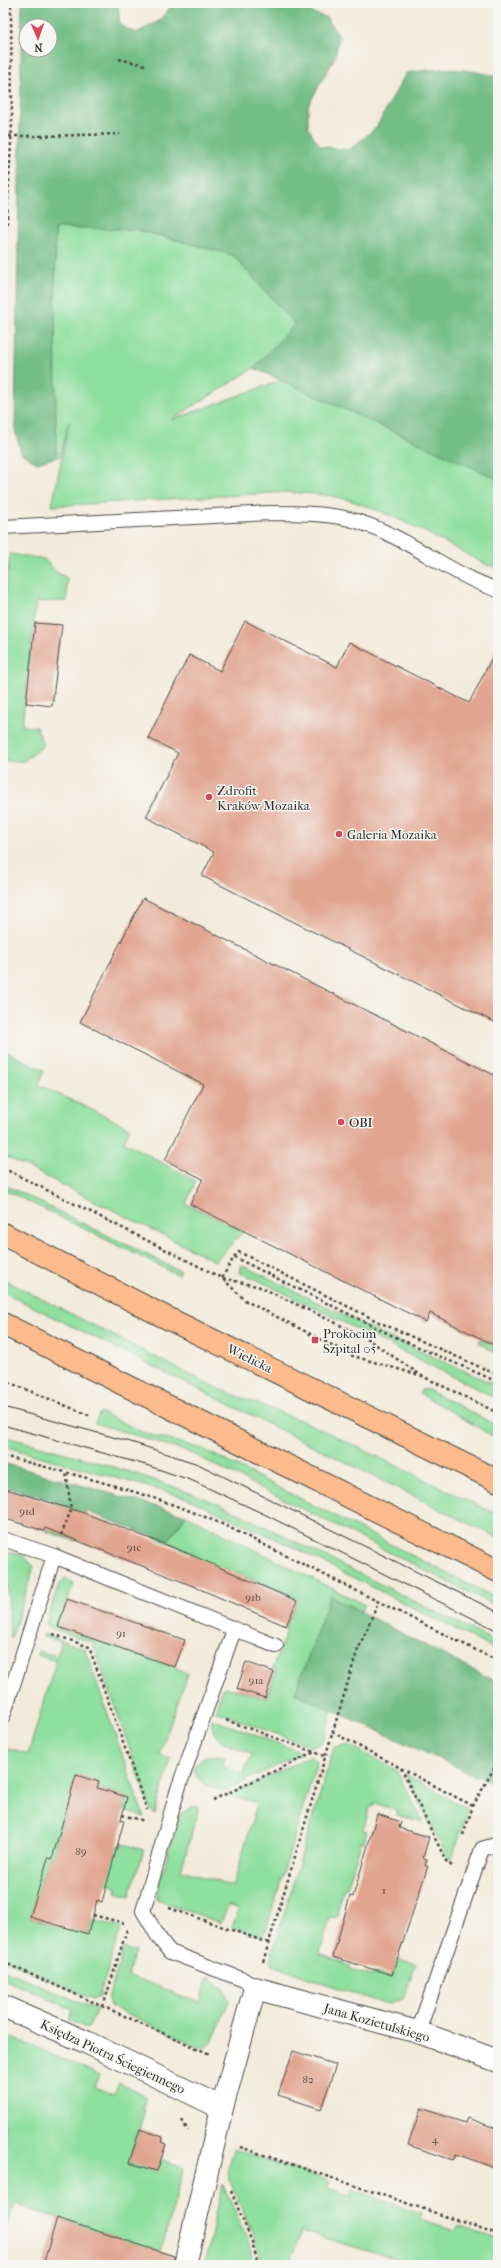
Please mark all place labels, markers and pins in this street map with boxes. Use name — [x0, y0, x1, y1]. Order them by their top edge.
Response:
place label: Zdrofit Kraków Mozaika — [217, 783, 311, 813]
marker: Zdrofit Kraków Mozaika — [204, 792, 214, 802]
place label: Galeria Mozaika — [347, 827, 438, 842]
marker: Galeria Mozaika — [334, 829, 344, 839]
place label: OBI — [349, 1115, 373, 1130]
marker: OBI — [336, 1117, 346, 1127]
place label: Prokocim Szpital 05 — [323, 1326, 376, 1356]
marker: Prokocim Szpital 05 — [310, 1335, 320, 1345]

